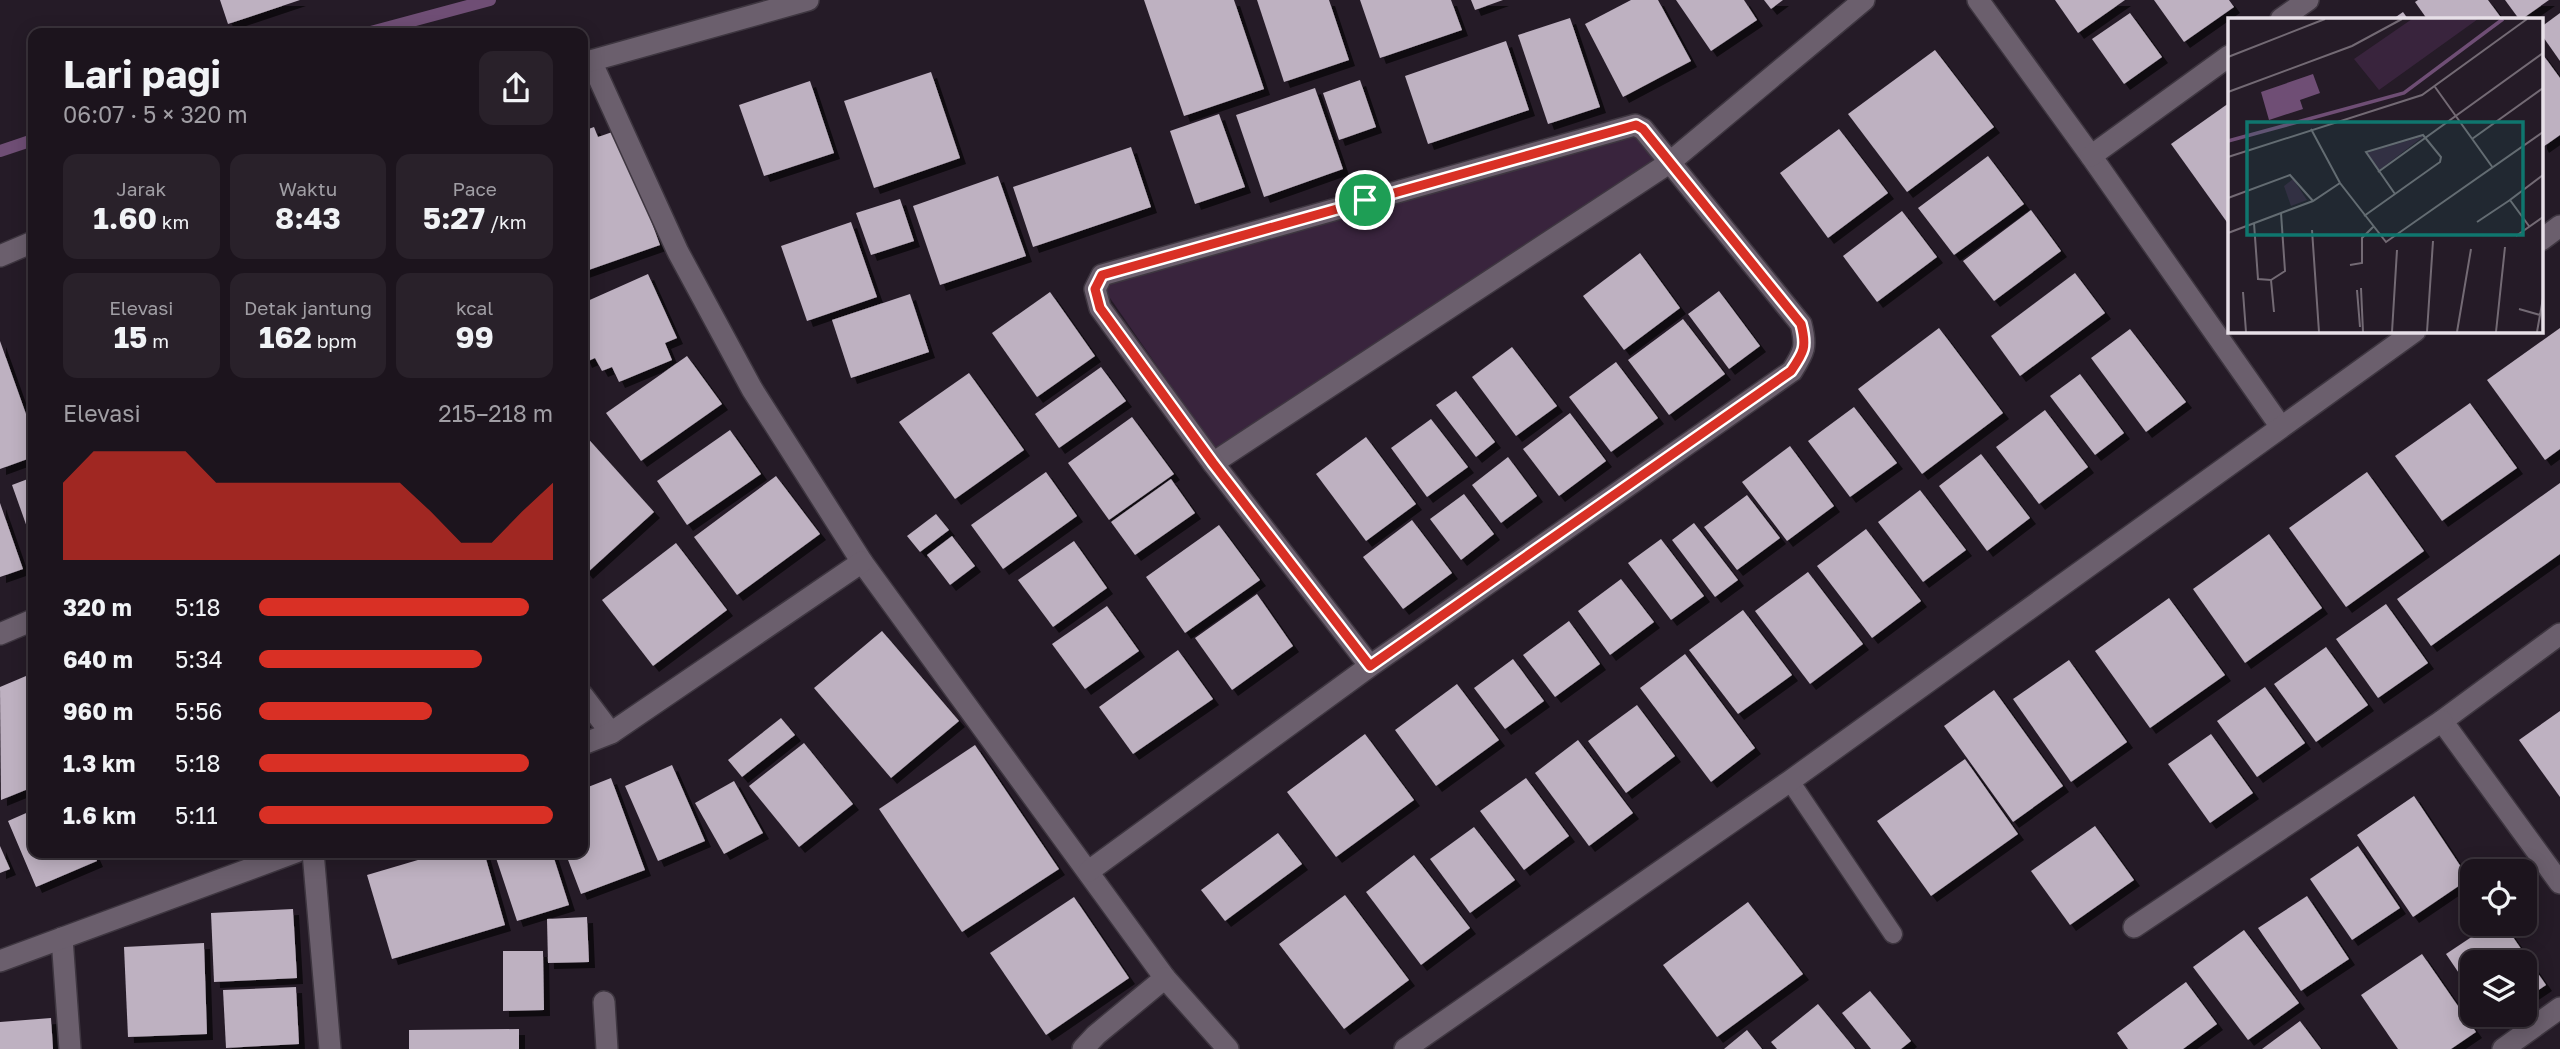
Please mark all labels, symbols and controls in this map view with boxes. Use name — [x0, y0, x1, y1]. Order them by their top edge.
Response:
inset map — [2228, 18, 2542, 332]
text: Lari pagi — [63, 51, 221, 96]
button: share — [479, 51, 553, 125]
text: 06:07 · 5 × 320 m — [63, 100, 248, 128]
pin — [1335, 170, 1395, 230]
text: Jarak — [116, 177, 166, 200]
text: Waktu — [279, 177, 337, 200]
text: Pace — [452, 177, 497, 200]
icon: arrive — [1346, 181, 1384, 219]
text: 1.60 — [93, 200, 157, 236]
text: 8:43 — [275, 200, 341, 236]
text: 5:27 — [423, 200, 485, 236]
text: km — [157, 210, 189, 233]
text: /km — [485, 210, 527, 233]
text: Elevasi — [109, 296, 173, 319]
text: Detak jantung — [244, 296, 372, 319]
text: kcal — [456, 296, 493, 319]
text: 15 — [114, 319, 147, 355]
text: 162 — [259, 319, 312, 355]
text: 99 — [456, 319, 494, 355]
text: m — [147, 329, 169, 352]
text: bpm — [312, 329, 357, 352]
text: Elevasi — [63, 399, 141, 427]
text: 215–218 m — [438, 399, 553, 427]
text: 320 m — [63, 593, 132, 621]
text: 5:18 — [175, 593, 220, 621]
text: 640 m — [63, 645, 133, 673]
text: 5:34 — [175, 645, 223, 673]
text: 960 m — [63, 697, 133, 725]
text: 5:56 — [175, 697, 223, 725]
text: 1.3 km — [63, 749, 135, 777]
text: 5:18 — [175, 749, 220, 777]
text: 1.6 km — [63, 801, 136, 829]
text: 5:11 — [175, 801, 218, 829]
map controls — [2460, 859, 2537, 1027]
button: locate — [2460, 859, 2537, 936]
button: layers — [2460, 950, 2537, 1027]

